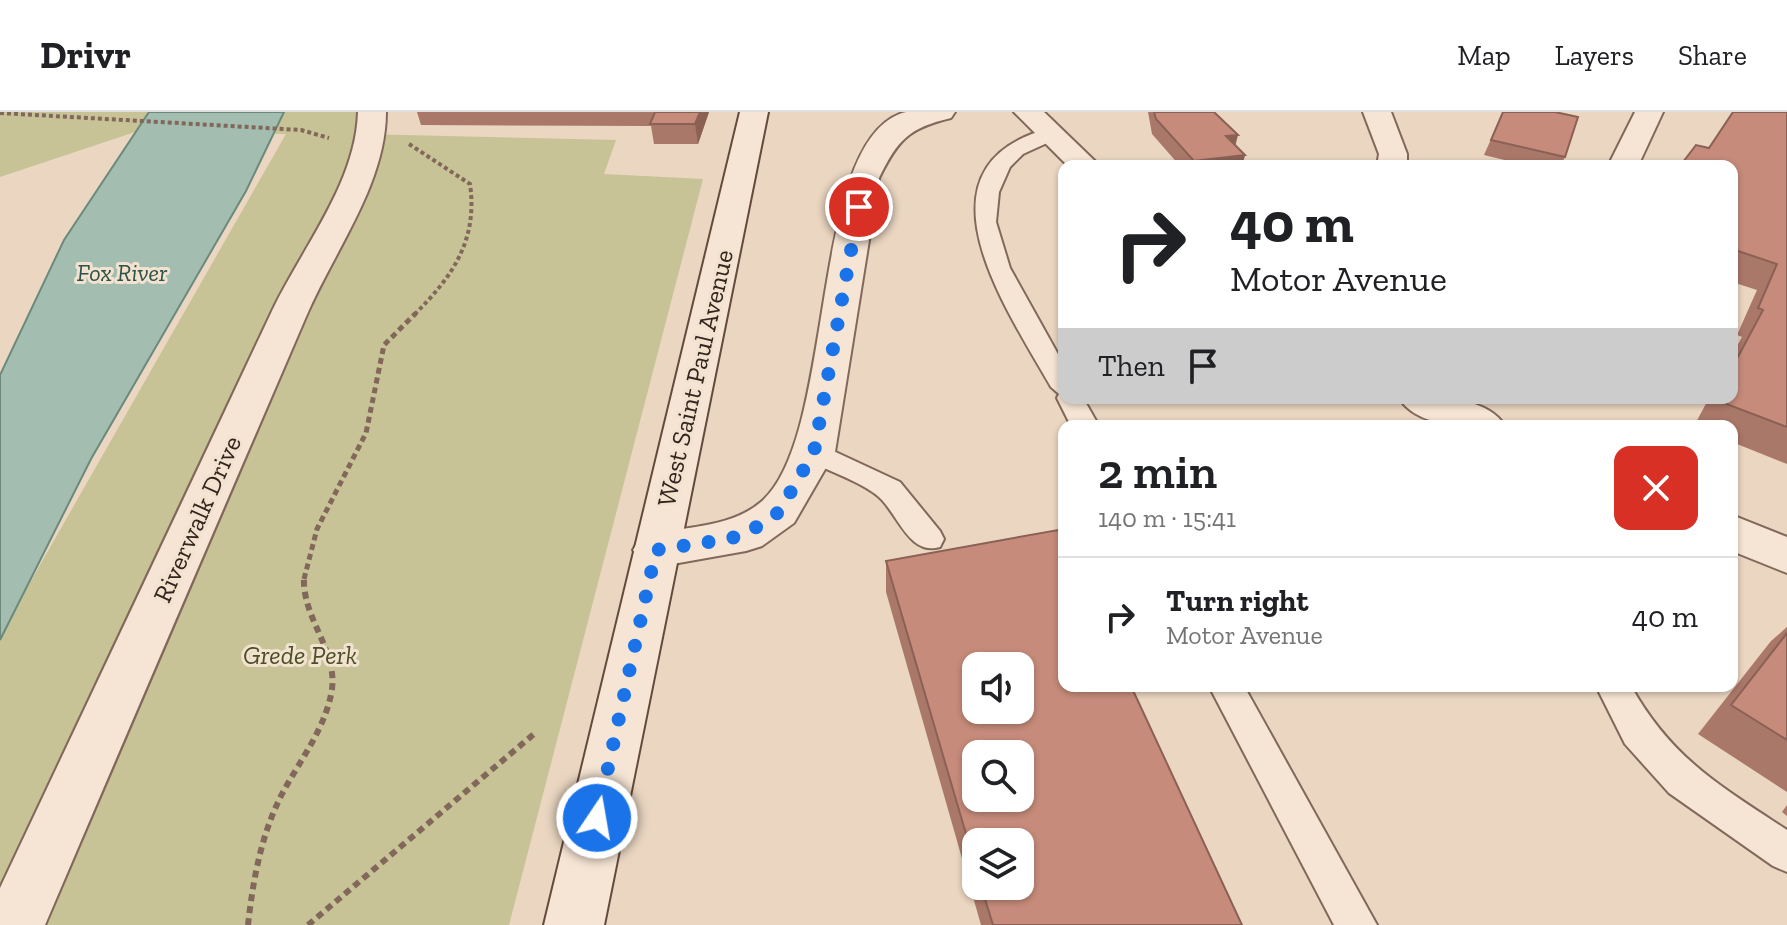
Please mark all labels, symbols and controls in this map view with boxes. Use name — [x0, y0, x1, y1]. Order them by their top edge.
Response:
text: Drivr — [40, 32, 131, 78]
text: Map — [1457, 39, 1511, 72]
text: Layers — [1555, 39, 1634, 72]
text: Share — [1678, 39, 1747, 72]
pin — [825, 173, 893, 241]
icon: arrive — [837, 185, 881, 229]
text: 40 m — [1230, 189, 1354, 256]
icon: right — [1098, 192, 1202, 296]
street label: West Saint Paul Avenue — [650, 246, 740, 510]
text: Motor Avenue — [1230, 257, 1447, 300]
water label: Fox River — [77, 258, 168, 287]
icon: arrive — [1181, 344, 1225, 388]
text: Then — [1098, 348, 1165, 384]
street label: Riverwalk Drive — [146, 431, 248, 607]
text: 2 min — [1098, 443, 1217, 500]
button: close — [1614, 446, 1698, 530]
text: 140 m · 15:41 — [1098, 502, 1236, 534]
text: Turn right — [1166, 583, 1308, 619]
icon: right — [1098, 595, 1142, 639]
text: 40 m — [1632, 599, 1698, 635]
text: Motor Avenue — [1166, 619, 1323, 651]
park label: Grede Perk — [243, 639, 357, 671]
map controls — [962, 652, 1034, 900]
button: sound — [962, 652, 1034, 724]
button: search — [962, 740, 1034, 812]
position arrow — [555, 776, 639, 860]
button: layers — [962, 828, 1034, 900]

